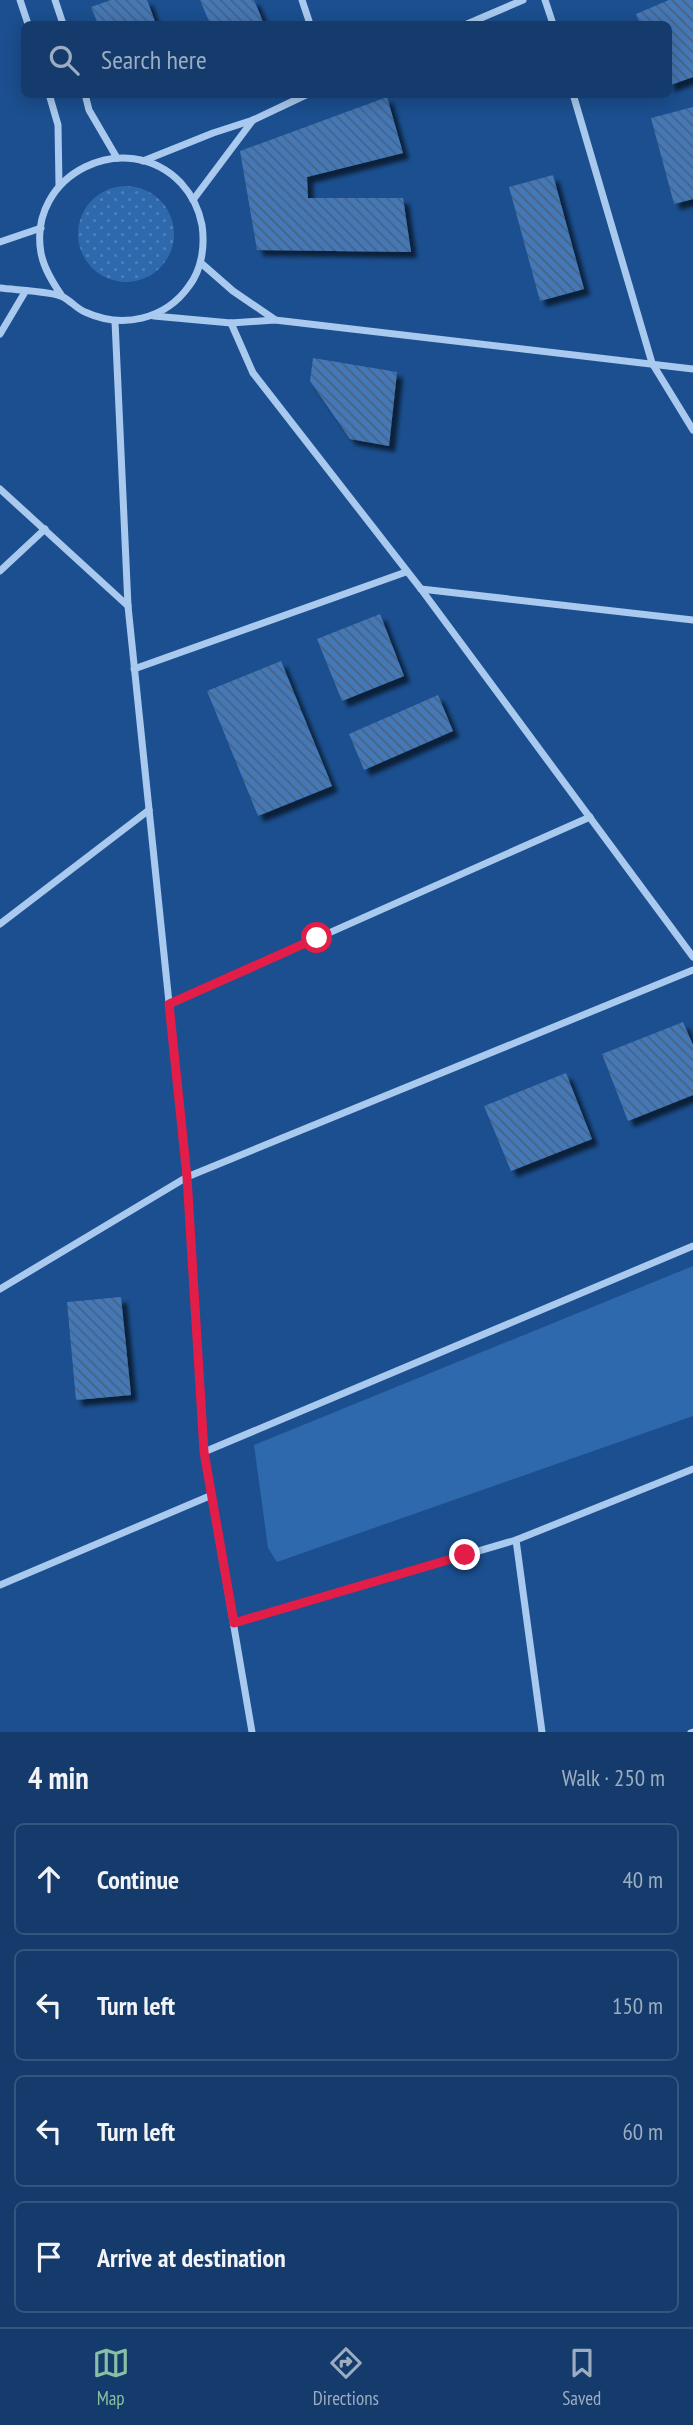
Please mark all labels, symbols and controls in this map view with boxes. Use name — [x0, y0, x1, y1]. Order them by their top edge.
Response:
search box — [21, 21, 672, 98]
icon: search — [45, 41, 83, 79]
text: Search here — [101, 43, 207, 76]
route start — [301, 922, 332, 953]
route end — [449, 1539, 480, 1570]
text: 4 min — [28, 1758, 89, 1797]
text: Walk · 250 m — [562, 1763, 665, 1792]
icon: ahead — [30, 1860, 68, 1898]
text: Continue — [97, 1863, 179, 1896]
text: 40 m — [622, 1865, 663, 1894]
icon: left — [30, 1986, 68, 2024]
text: Turn left — [97, 1989, 175, 2022]
text: 150 m — [612, 1991, 663, 2020]
icon: left — [30, 2112, 68, 2150]
text: Turn left — [97, 2115, 175, 2148]
text: 60 m — [622, 2117, 663, 2146]
icon: arrive — [30, 2238, 68, 2276]
text: Arrive at destination — [97, 2241, 286, 2274]
tab: Map — [92, 2344, 130, 2410]
tab: Directions — [313, 2344, 379, 2410]
tab: Saved — [562, 2344, 601, 2410]

